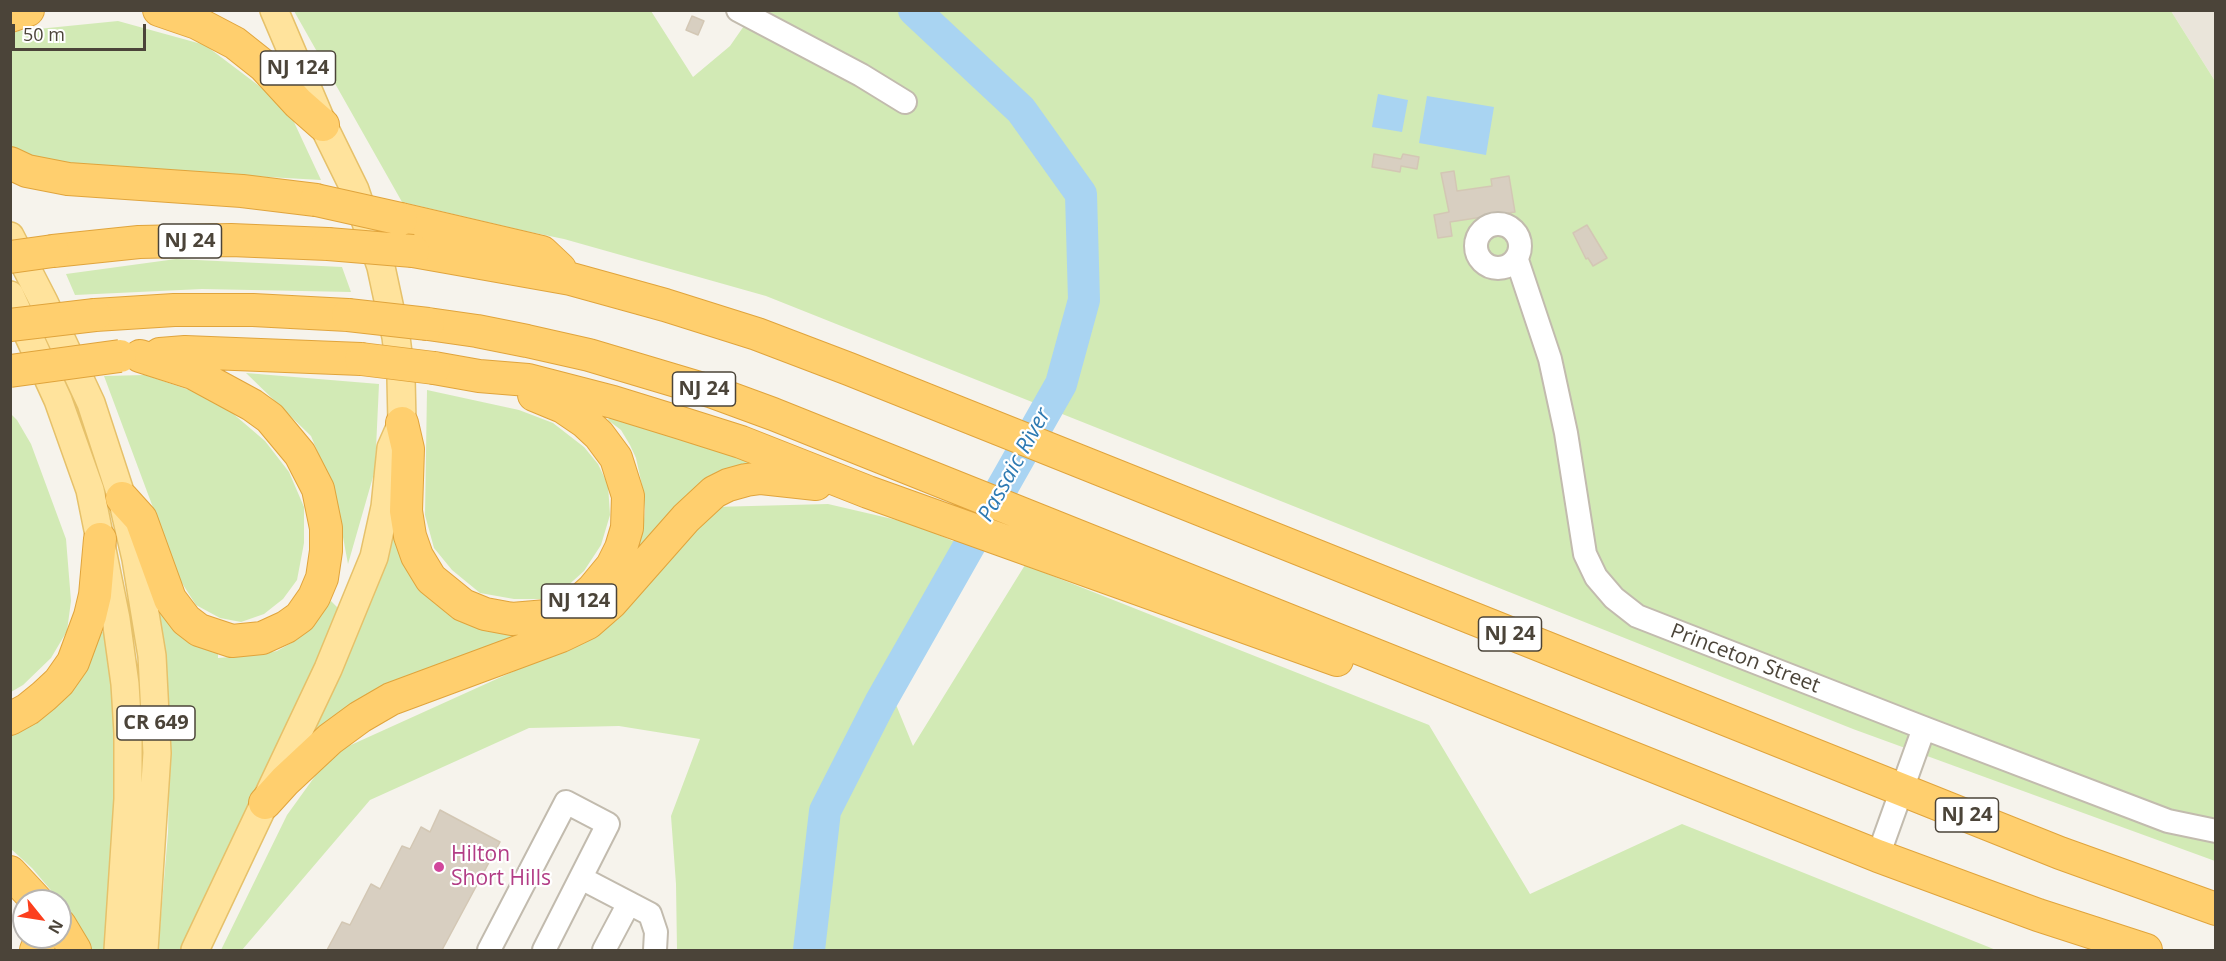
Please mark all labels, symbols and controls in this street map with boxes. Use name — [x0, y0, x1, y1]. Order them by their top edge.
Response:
scale bar — [15, 12, 148, 50]
text: 50 m — [23, 22, 65, 46]
road number: NJ 124 — [260, 51, 336, 85]
road number: NJ 24 — [158, 224, 222, 258]
road number: NJ 24 — [672, 372, 736, 406]
water label: Passaic River — [973, 404, 1057, 526]
road number: NJ 124 — [542, 584, 616, 618]
road number: NJ 24 — [1478, 617, 1541, 651]
street label: Princeton Street — [1667, 619, 1823, 699]
road number: CR 649 — [117, 706, 195, 740]
road number: NJ 24 — [1936, 798, 1998, 832]
place label: Hilton Short Hills — [451, 842, 551, 892]
marker: Hilton Short Hills — [432, 860, 446, 874]
north arrow — [12, 889, 72, 949]
text: N — [43, 916, 69, 938]

